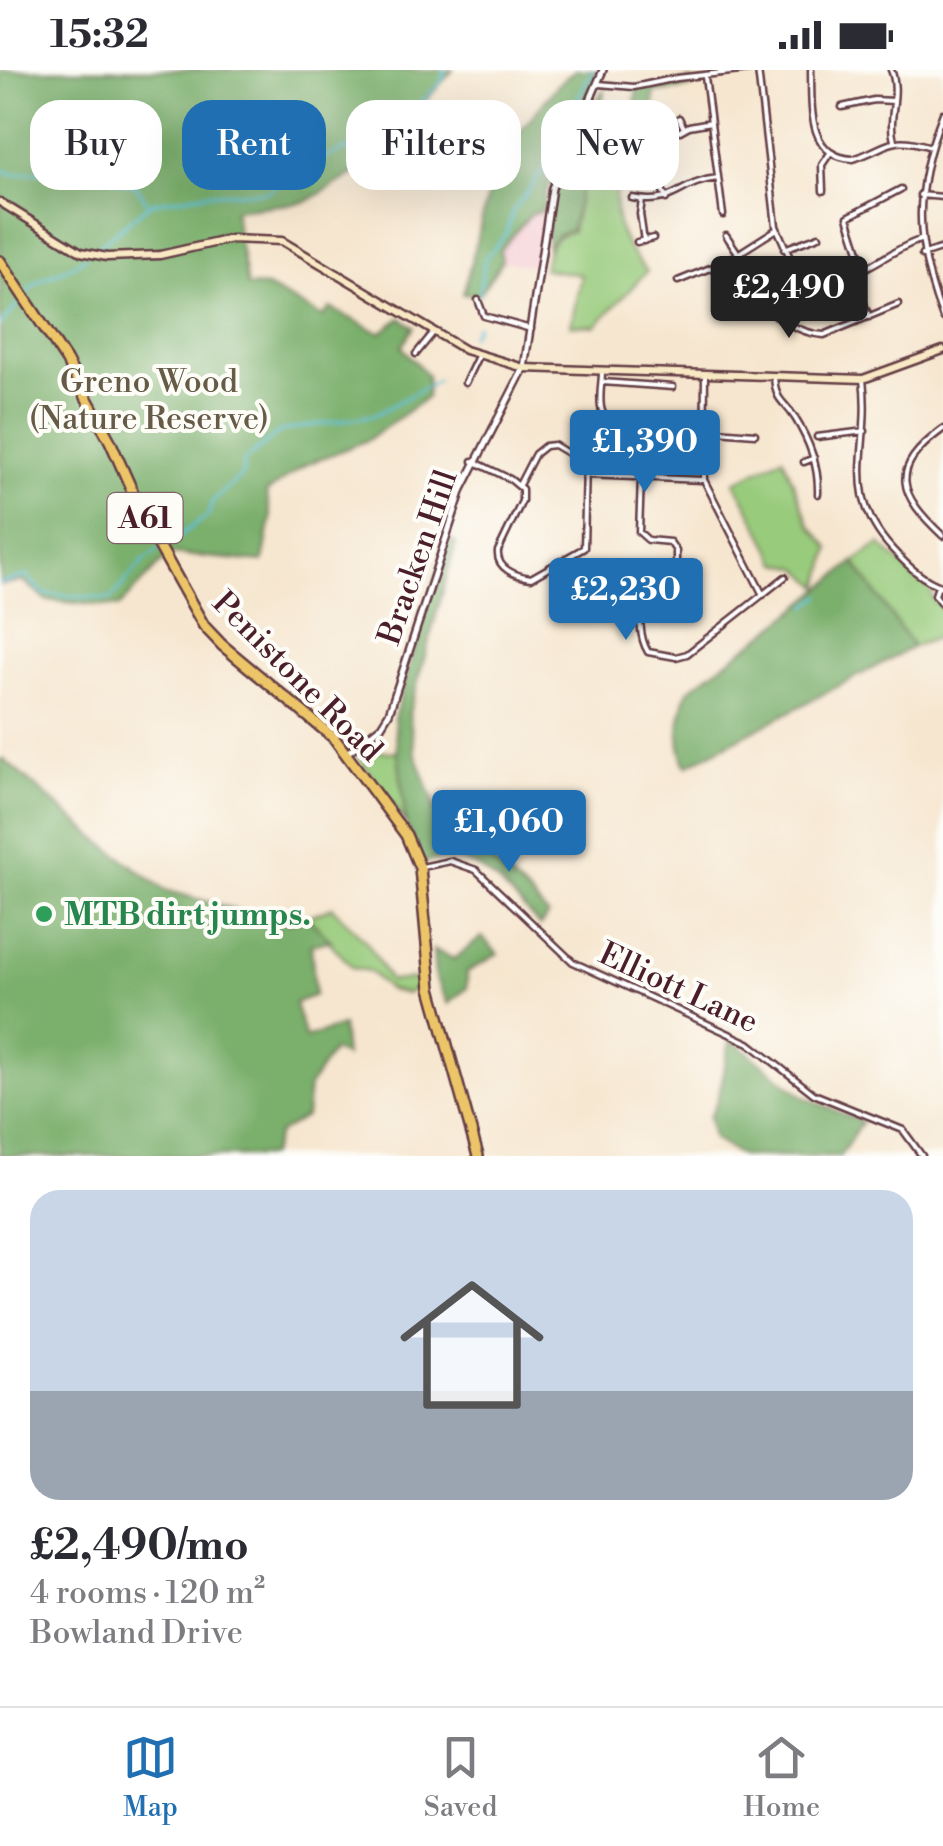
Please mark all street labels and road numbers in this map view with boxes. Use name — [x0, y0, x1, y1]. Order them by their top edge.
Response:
street label: Bracken Hill — [369, 464, 467, 651]
road number: A61 — [108, 493, 182, 543]
street label: Penistone Road — [204, 583, 391, 770]
street label: Elliott Lane — [593, 934, 765, 1042]

